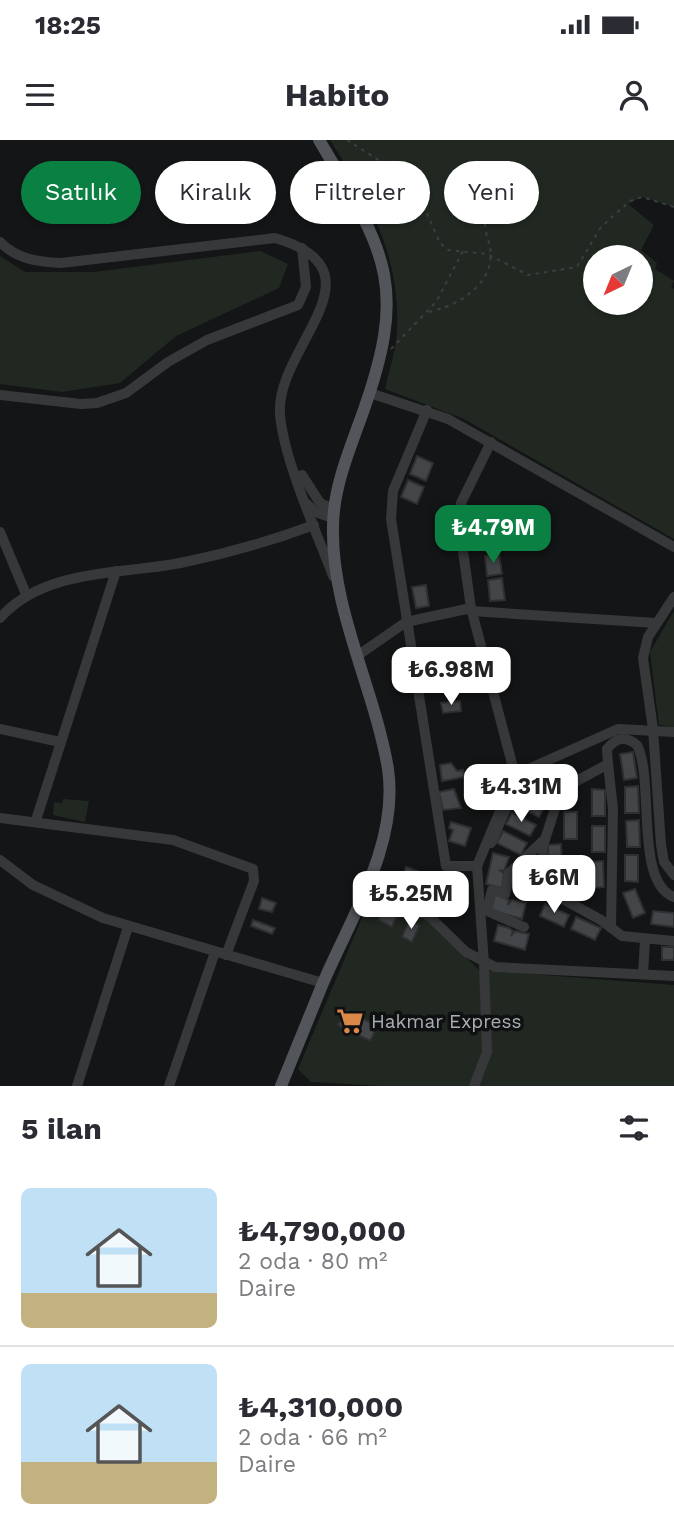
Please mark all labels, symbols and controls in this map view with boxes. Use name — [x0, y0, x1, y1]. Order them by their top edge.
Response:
text: 18:25 — [35, 10, 101, 40]
icon: menu — [21, 76, 59, 114]
text: Habito — [285, 76, 389, 114]
icon: person — [615, 76, 653, 114]
chip: Satılık — [21, 161, 141, 224]
chip: Kiralık — [155, 161, 276, 224]
chip: Filtreler — [290, 161, 430, 224]
chip: Yeni — [444, 161, 539, 224]
north arrow — [583, 245, 653, 315]
map controls — [583, 245, 653, 315]
pin: ₺4.79M — [436, 506, 550, 565]
text: ₺4.79M — [451, 514, 535, 541]
pin: ₺6.98M — [394, 648, 508, 707]
text: ₺6.98M — [408, 656, 494, 683]
pin: ₺4.31M — [464, 764, 578, 824]
text: ₺4.31M — [480, 773, 562, 800]
pin: ₺6M — [520, 856, 588, 915]
text: ₺6M — [528, 864, 580, 891]
pin: ₺5.25M — [354, 872, 468, 931]
text: ₺5.25M — [369, 880, 453, 907]
supermarket icon: Hakmar Express — [335, 1006, 365, 1036]
place label: Hakmar Express — [371, 1010, 522, 1033]
icon: filters — [615, 1109, 653, 1147]
text: 5 ilan — [21, 1111, 102, 1146]
text: ₺4,790,000 — [238, 1213, 406, 1248]
icon: home — [77, 1216, 161, 1300]
text: 2 oda · 80 m² — [238, 1248, 387, 1275]
text: Daire — [238, 1275, 296, 1302]
text: ₺4,310,000 — [238, 1389, 403, 1424]
icon: home — [77, 1392, 161, 1476]
text: 2 oda · 66 m² — [238, 1424, 387, 1451]
text: Daire — [238, 1451, 296, 1478]

